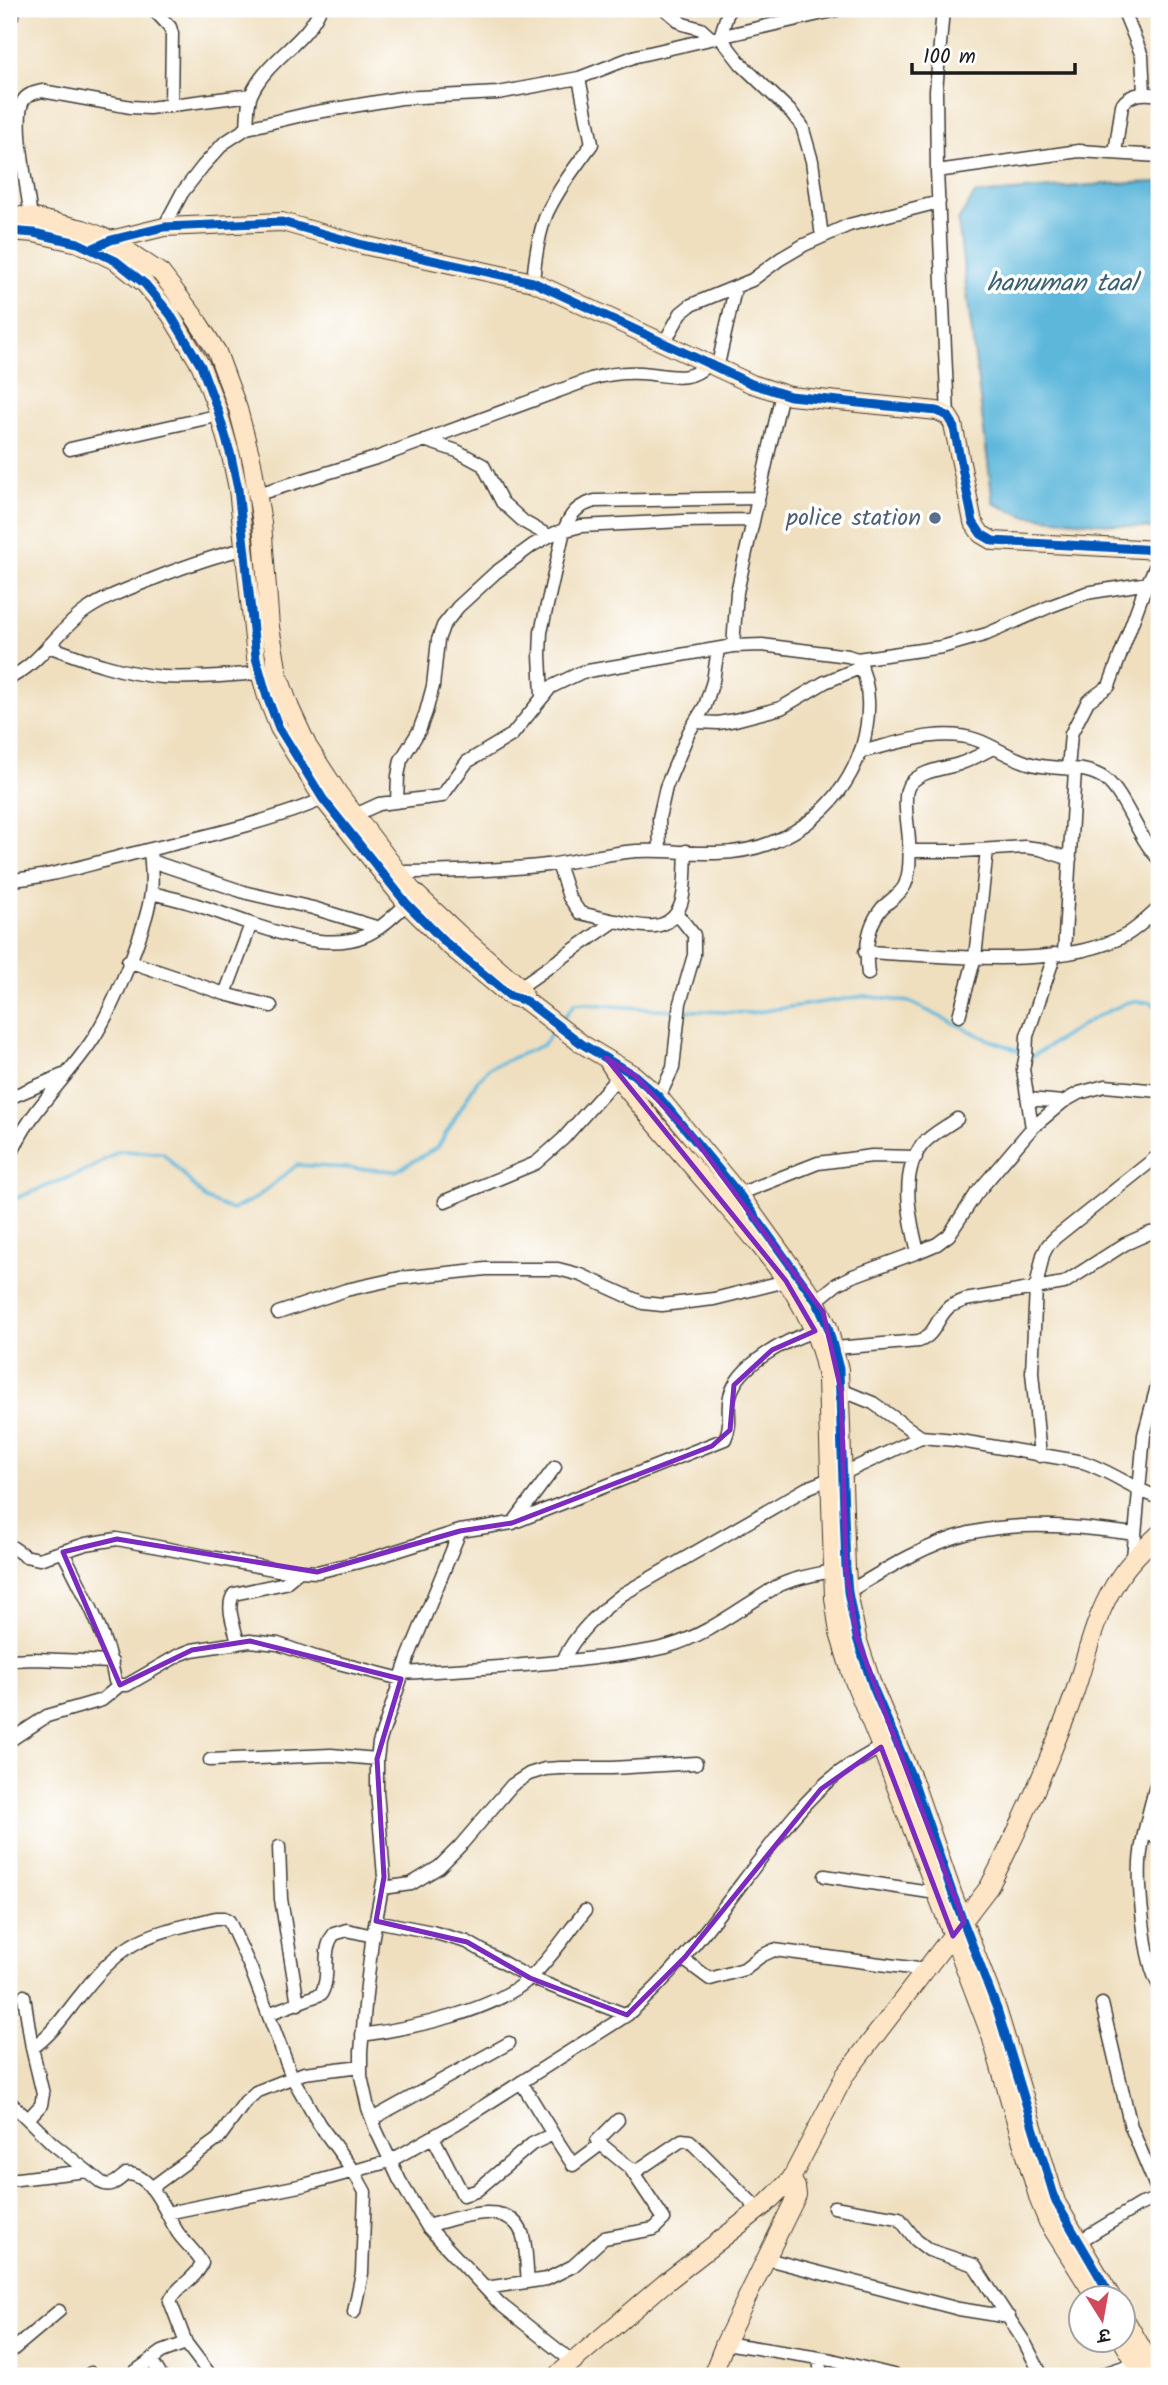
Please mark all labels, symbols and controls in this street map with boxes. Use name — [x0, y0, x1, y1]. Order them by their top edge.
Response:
scale bar — [912, 32, 1075, 76]
text: 100 m — [923, 41, 976, 74]
water label: hanuman taal — [987, 263, 1142, 305]
place label: police station — [786, 499, 921, 538]
marker: police station — [927, 510, 943, 526]
north arrow — [1066, 2284, 1136, 2354]
text: उ — [1092, 2318, 1114, 2350]

